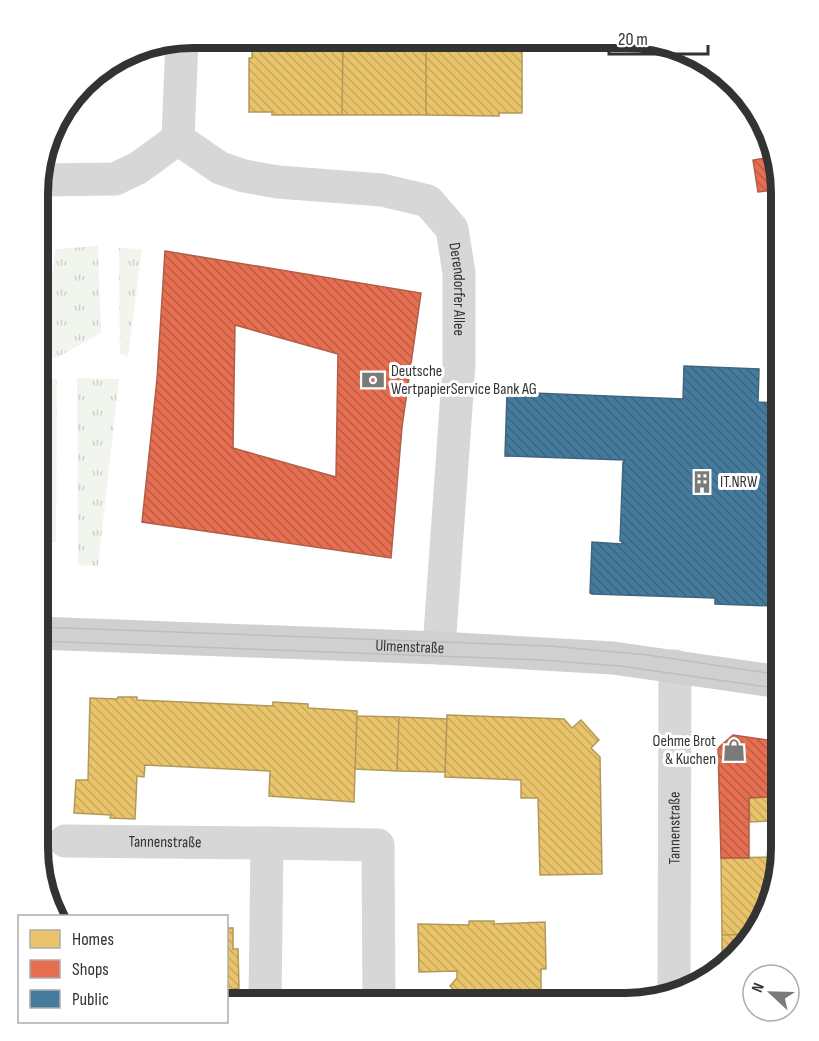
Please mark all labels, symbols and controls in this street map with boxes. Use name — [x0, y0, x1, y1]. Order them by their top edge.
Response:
scale bar — [609, 18, 708, 56]
text: 20 m — [618, 29, 648, 50]
street label: Derendorfer Allee — [445, 241, 469, 336]
place label: Deutsche WertpapierService Bank AG — [391, 362, 537, 399]
bank icon: Deutsche WertpapierService Bank AG — [360, 367, 386, 393]
building icon: IT.NRW — [689, 469, 715, 495]
place label: IT.NRW — [720, 473, 758, 492]
street label: Ulmenstraße — [375, 636, 445, 658]
place label: Oehme Brot & Kuchen — [653, 732, 716, 769]
shop icon: Oehme Brot & Kuchen — [721, 737, 747, 763]
street label: Tannenstraße — [665, 791, 684, 865]
street label: Tannenstraße — [128, 832, 202, 852]
legend — [18, 915, 228, 1023]
text: Homes — [72, 929, 114, 950]
text: Shops — [72, 959, 109, 980]
north arrow — [741, 963, 801, 1023]
text: N — [748, 980, 769, 995]
text: Public — [72, 989, 109, 1010]

